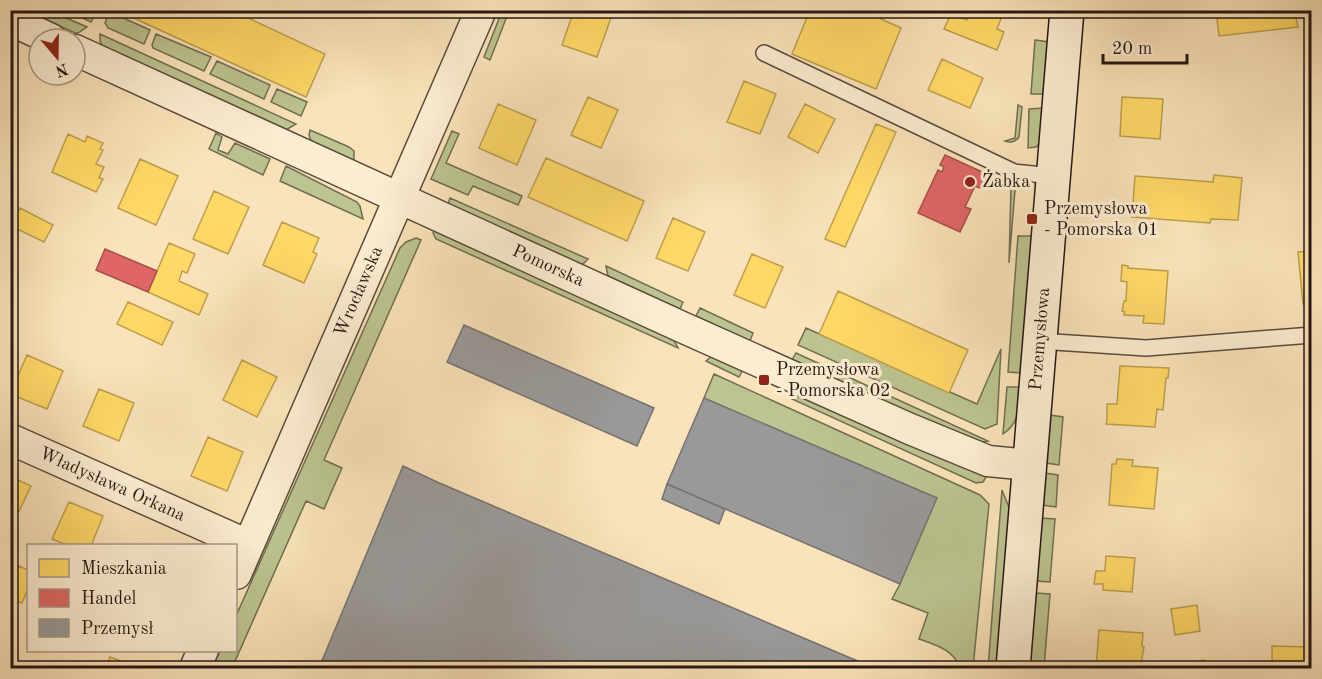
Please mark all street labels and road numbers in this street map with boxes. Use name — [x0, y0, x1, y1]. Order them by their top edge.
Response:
street label: Pomorska — [509, 242, 587, 290]
street label: Wrocławska — [331, 243, 386, 340]
street label: Przemysłowa — [1027, 287, 1053, 391]
street label: Władysława Orkana — [37, 444, 188, 525]

